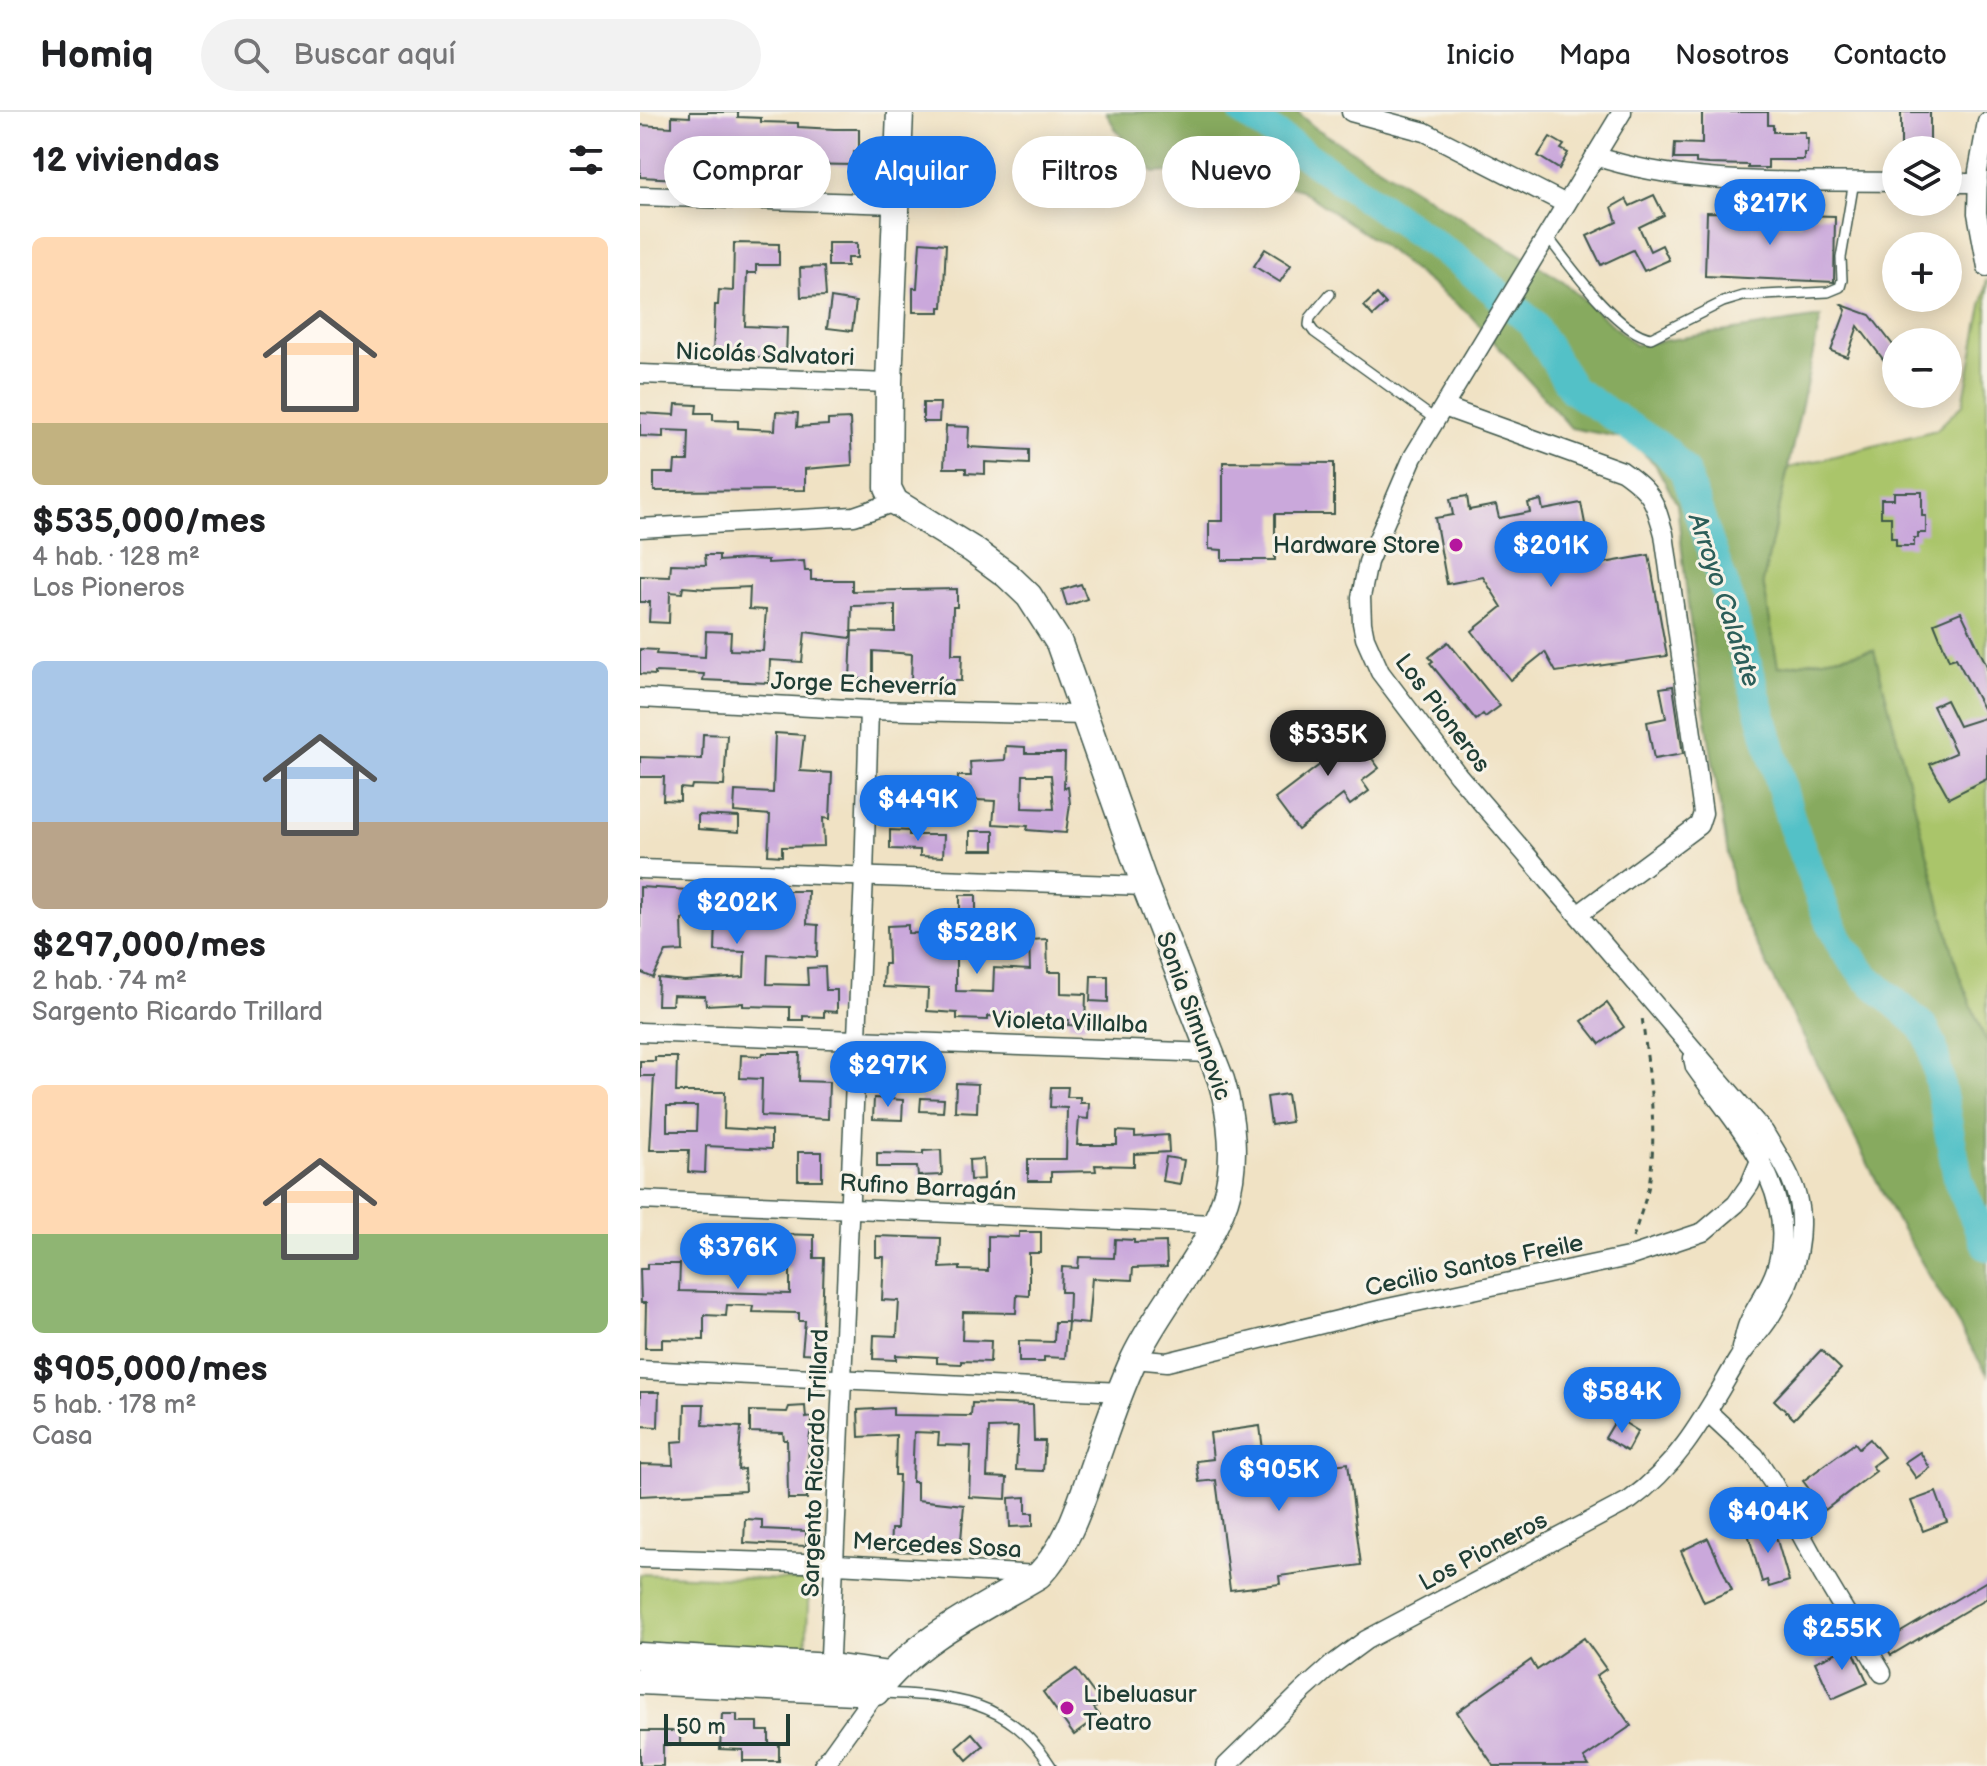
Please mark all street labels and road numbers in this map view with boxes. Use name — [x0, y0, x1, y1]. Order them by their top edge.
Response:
street label: Nicolás Salvatori — [675, 337, 855, 372]
street label: Los Pioneros — [1389, 648, 1497, 778]
street label: Jorge Echeverría — [770, 667, 958, 702]
street label: Sonia Simunovic — [1150, 928, 1237, 1104]
street label: Violeta Villalba — [991, 1005, 1149, 1040]
street label: Rufino Barragán — [839, 1168, 1017, 1207]
street label: Cecilio Santos Freile — [1362, 1228, 1586, 1303]
street label: Sargento Ricardo Trillard — [796, 1328, 835, 1598]
street label: Los Pioneros — [1414, 1506, 1552, 1597]
street label: Mercedes Sosa — [852, 1527, 1022, 1564]

